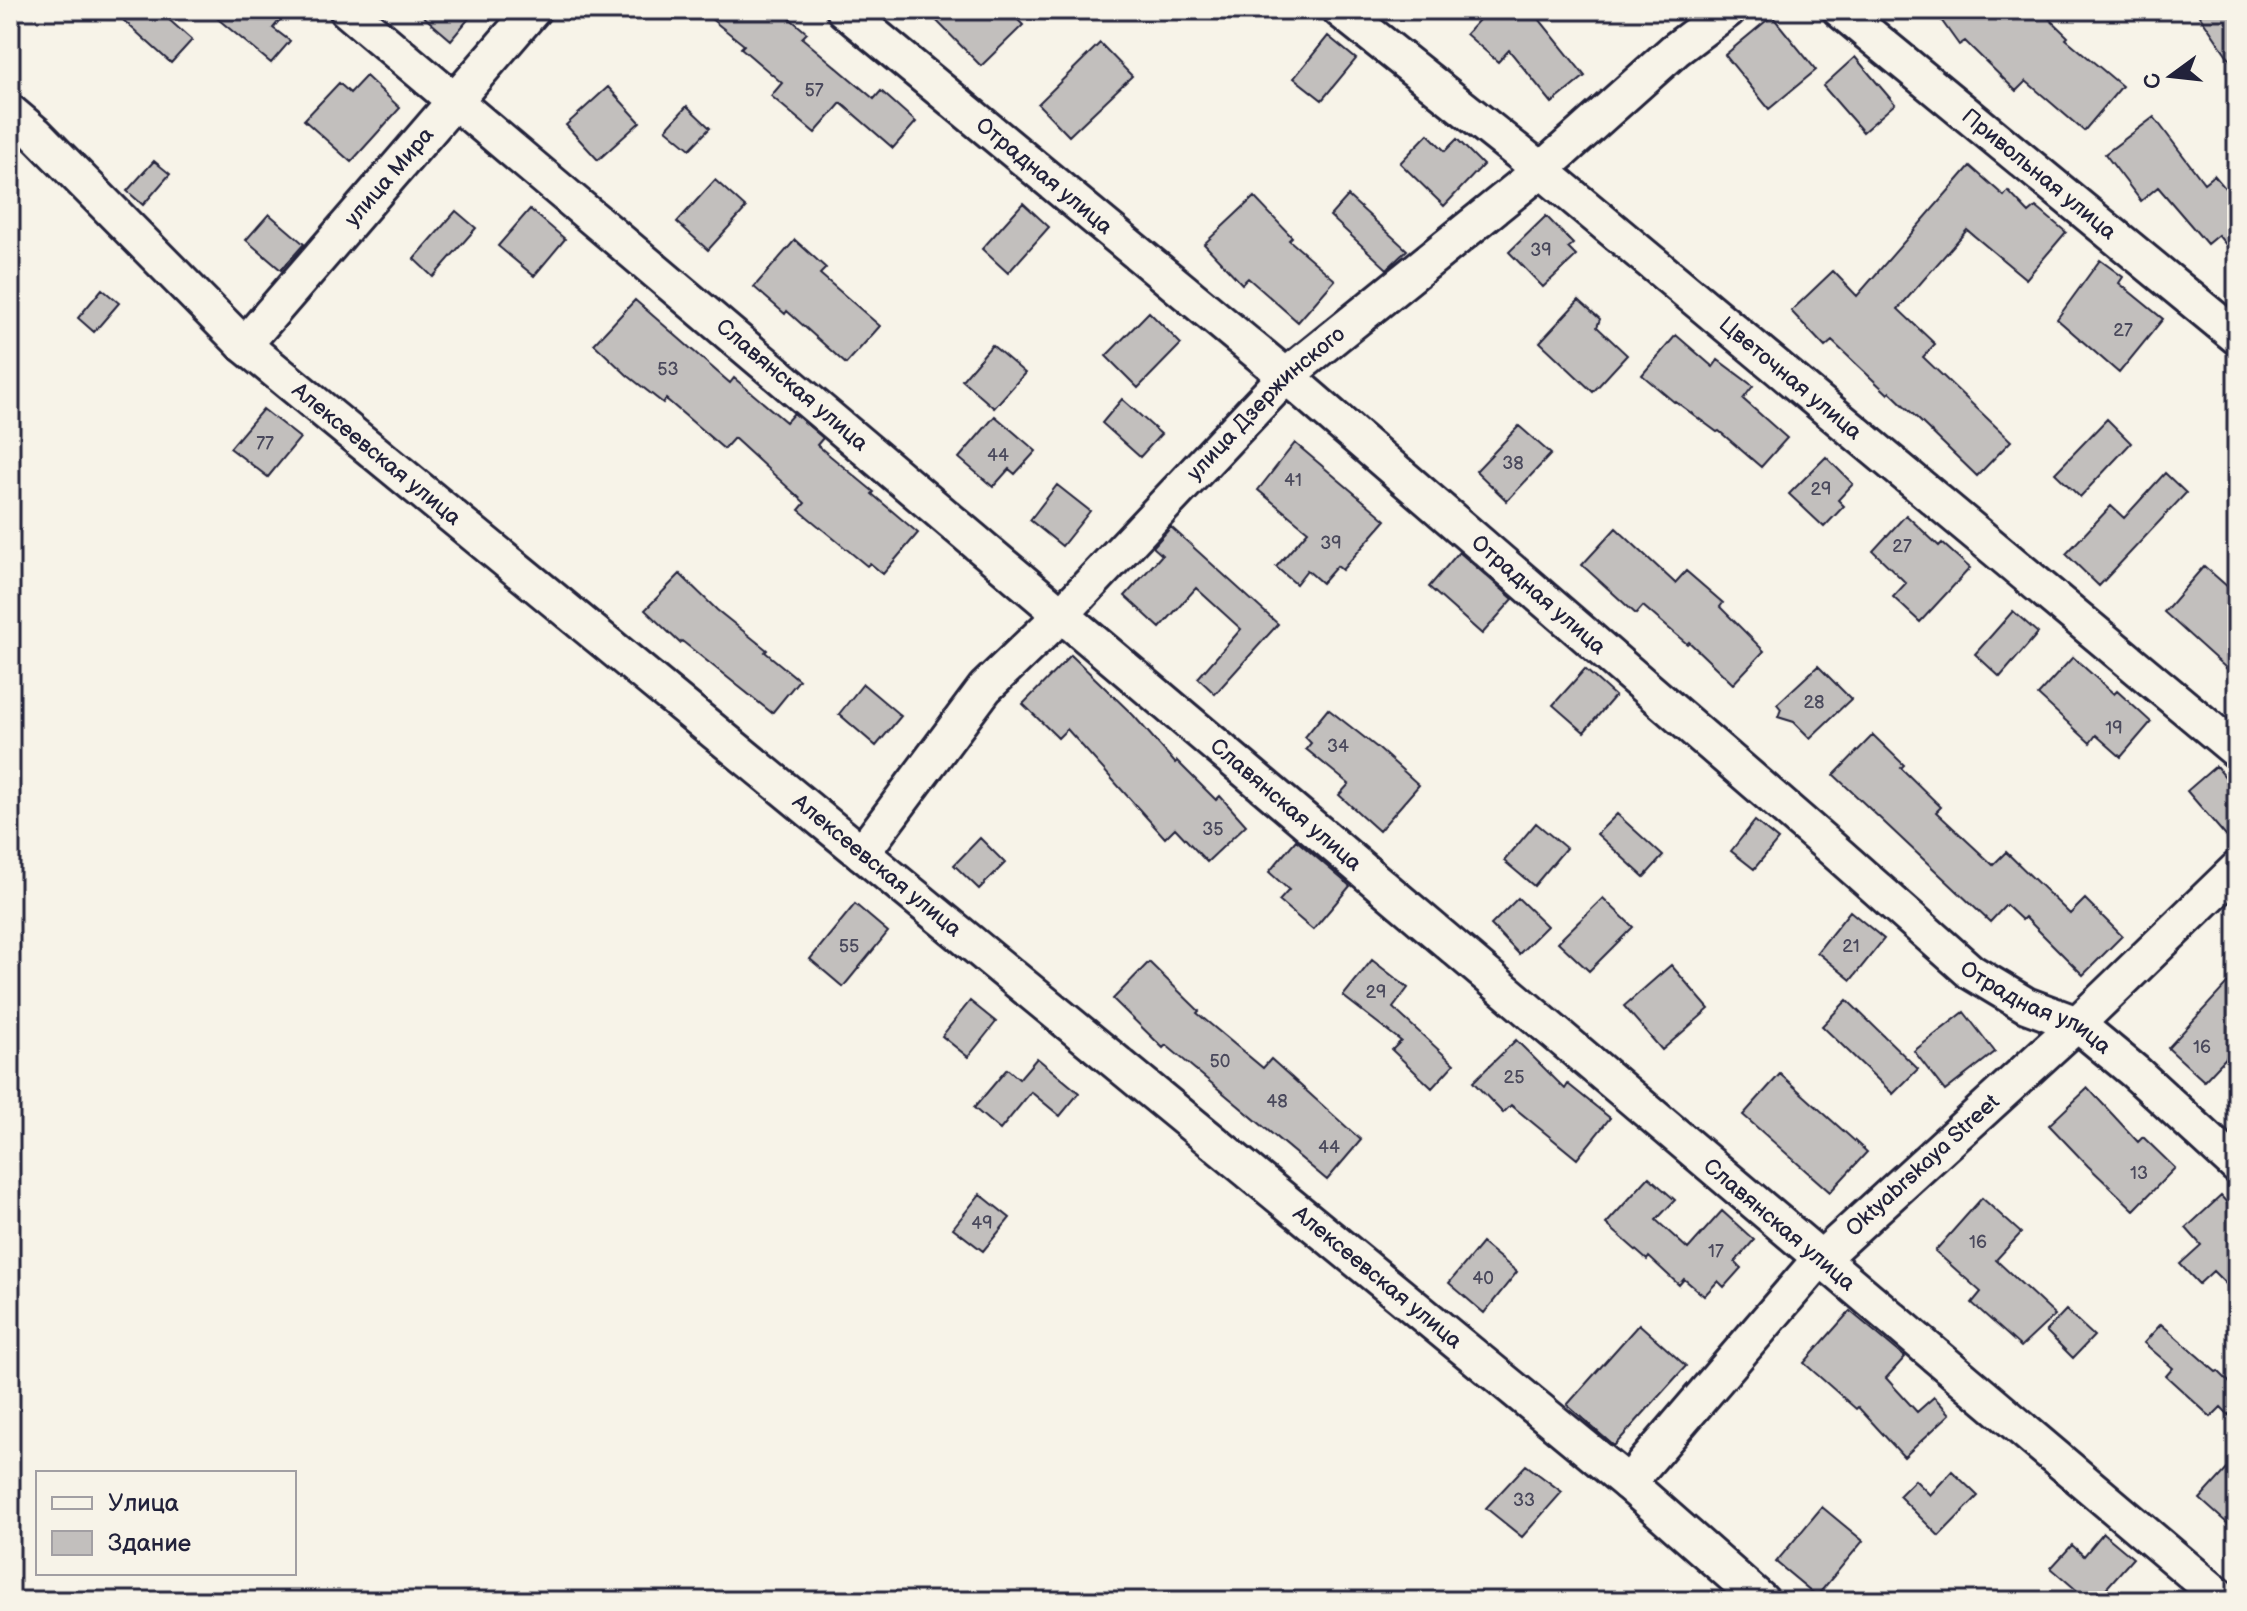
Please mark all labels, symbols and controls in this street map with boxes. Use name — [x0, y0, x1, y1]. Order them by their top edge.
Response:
north arrow — [2131, 36, 2211, 116]
text: С — [2138, 70, 2168, 92]
house number: 57 — [804, 80, 824, 101]
street label: Привольная улица — [1956, 103, 2122, 245]
street label: Отрадная улица — [970, 111, 1118, 240]
street label: улица Мира — [339, 122, 439, 232]
house number: 39 — [1530, 240, 1552, 261]
street label: Цветочная улица — [1714, 311, 1867, 446]
street label: Славянская улица — [711, 313, 874, 457]
street label: улица Дзержинского — [1181, 320, 1350, 486]
house number: 27 — [2113, 320, 2133, 341]
house number: 53 — [657, 359, 679, 380]
street label: Алексеевская улица — [286, 376, 466, 531]
house number: 77 — [256, 433, 274, 454]
house number: 44 — [987, 445, 1009, 466]
house number: 38 — [1502, 453, 1524, 474]
house number: 41 — [1284, 470, 1302, 491]
house number: 29 — [1810, 479, 1832, 500]
street label: Отрадная улица — [1466, 529, 1612, 660]
house number: 39 — [1320, 533, 1342, 554]
house number: 27 — [1892, 536, 1912, 557]
house number: 28 — [1803, 692, 1825, 713]
house number: 19 — [2105, 718, 2123, 739]
street label: Славянская улица — [1204, 732, 1367, 877]
house number: 34 — [1327, 736, 1349, 757]
street label: Алексеевская улица — [786, 788, 967, 943]
house number: 35 — [1202, 819, 1224, 840]
house number: 55 — [839, 936, 859, 957]
house number: 21 — [1842, 936, 1860, 957]
street label: Отрадная улица — [1954, 955, 2117, 1060]
house number: 29 — [1365, 982, 1387, 1003]
house number: 16 — [2193, 1037, 2211, 1058]
house number: 50 — [1210, 1051, 1230, 1072]
house number: 25 — [1504, 1067, 1524, 1088]
street label: Oktyabrskaya Street — [1840, 1088, 2005, 1242]
house number: 48 — [1266, 1091, 1288, 1112]
house number: 44 — [1318, 1137, 1340, 1158]
street label: Славянская улица — [1698, 1153, 1861, 1297]
house number: 13 — [2130, 1163, 2148, 1184]
street label: Алексеевская улица — [1287, 1199, 1468, 1354]
house number: 49 — [971, 1213, 993, 1234]
house number: 16 — [1969, 1232, 1987, 1253]
house number: 17 — [1708, 1241, 1724, 1262]
house number: 40 — [1472, 1268, 1494, 1289]
legend — [36, 1471, 296, 1575]
text: Улица — [108, 1489, 179, 1518]
house number: 33 — [1513, 1490, 1535, 1511]
text: Здание — [108, 1529, 191, 1558]

